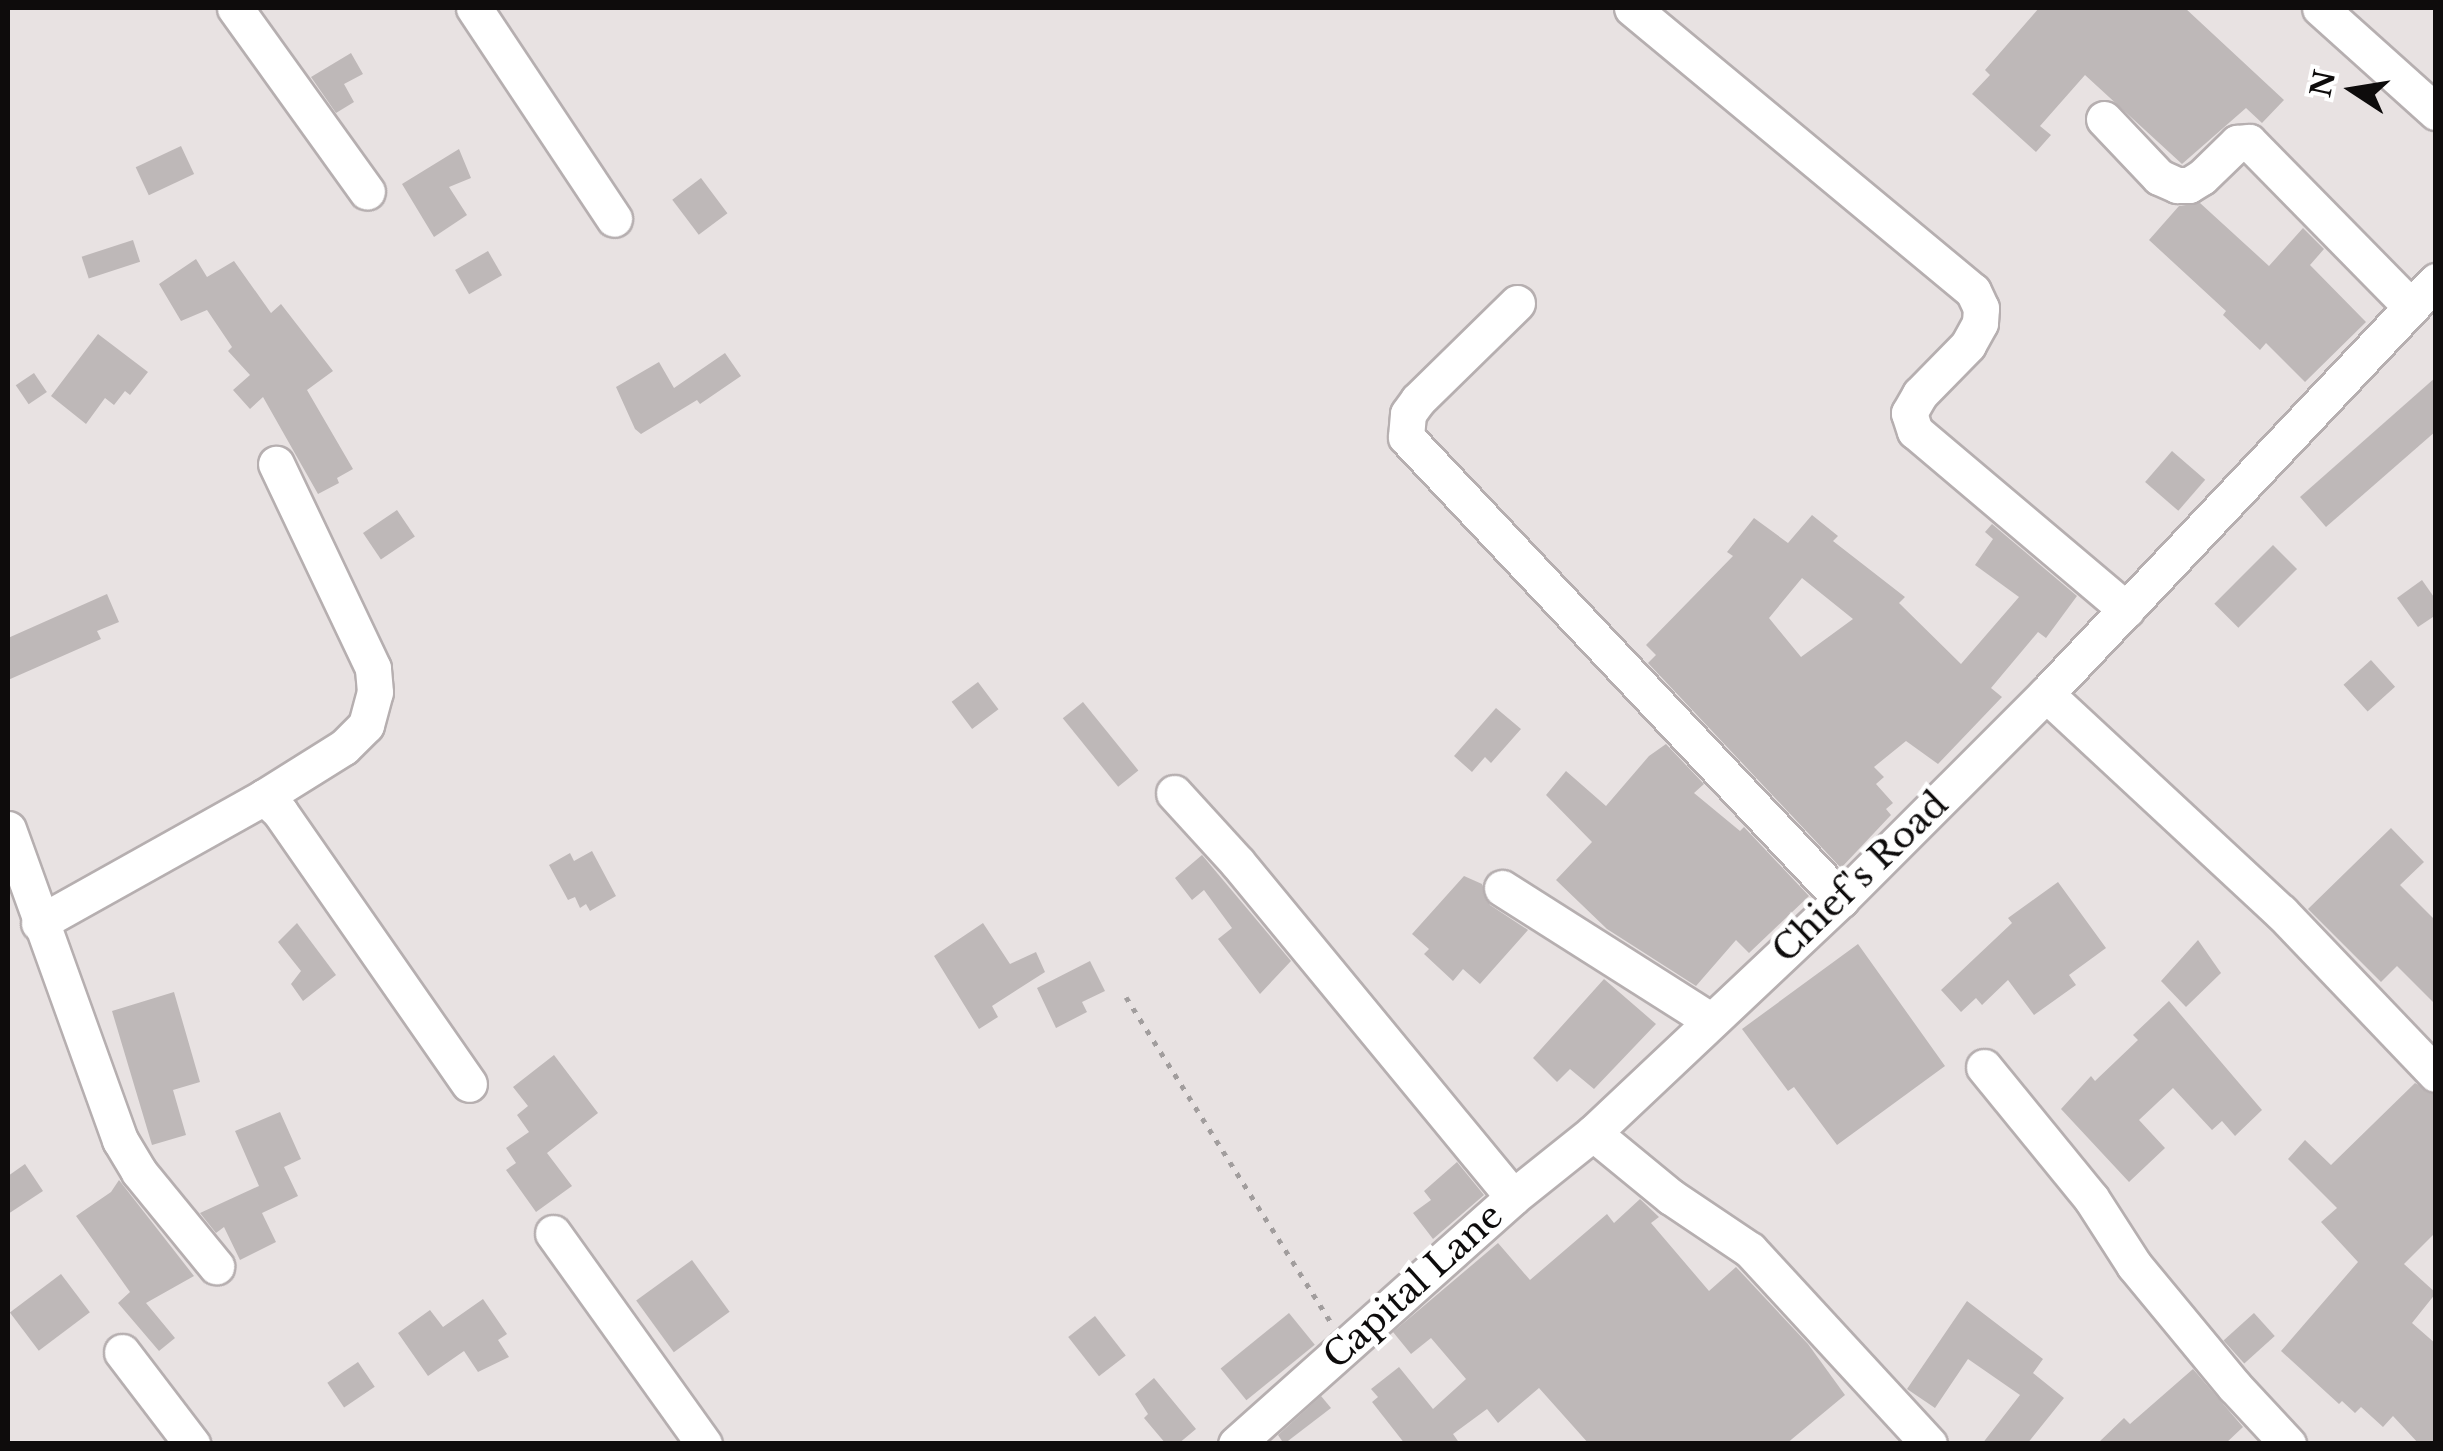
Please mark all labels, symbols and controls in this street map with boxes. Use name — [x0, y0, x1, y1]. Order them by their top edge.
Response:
north arrow — [2303, 40, 2403, 140]
text: N — [2303, 67, 2343, 100]
street label: Chief's Road — [1764, 783, 1956, 971]
street label: Capital Lane — [1315, 1195, 1511, 1377]

